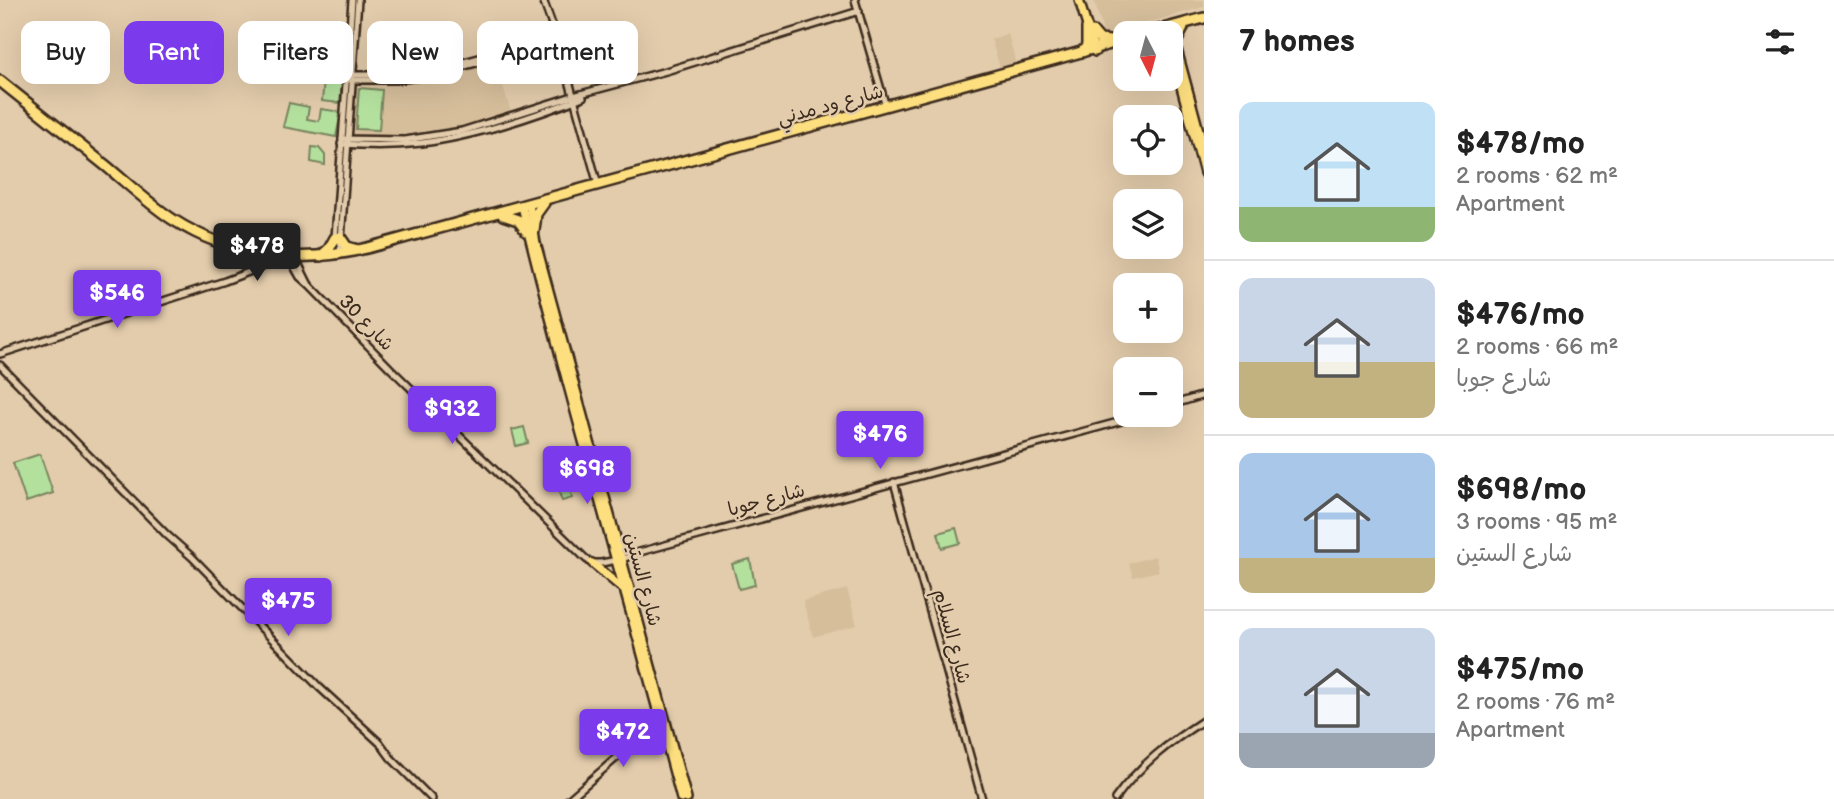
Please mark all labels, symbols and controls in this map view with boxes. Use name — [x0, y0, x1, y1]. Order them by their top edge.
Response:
chip: Buy — [21, 21, 110, 84]
chip: Rent — [124, 21, 224, 84]
chip: Filters — [238, 21, 353, 84]
chip: New — [367, 21, 463, 84]
chip: Apartment — [477, 21, 638, 84]
north arrow — [1113, 21, 1183, 91]
map controls — [1113, 21, 1183, 427]
icon: filters — [1761, 23, 1799, 61]
text: 7 homes — [1239, 24, 1355, 60]
street label: شارع ود مدني — [775, 80, 887, 134]
button: locate — [1113, 105, 1183, 175]
text: $478/mo — [1456, 126, 1585, 162]
icon: home — [1295, 130, 1379, 214]
text: 2 rooms · 62 m² — [1456, 162, 1618, 190]
button: layers — [1113, 189, 1183, 259]
text: Apartment — [1456, 190, 1565, 218]
pin: $478 — [216, 224, 298, 283]
text: $478 — [229, 232, 285, 260]
pin: $546 — [76, 270, 158, 330]
button: + — [1113, 273, 1183, 343]
text: $546 — [89, 279, 145, 307]
street label: شارع 30 — [333, 290, 398, 357]
text: $476/mo — [1456, 297, 1585, 333]
icon: home — [1295, 306, 1379, 390]
text: 2 rooms · 66 m² — [1456, 333, 1618, 361]
button: − — [1113, 357, 1183, 427]
text: شارع جوبا — [1456, 365, 1552, 393]
pin: $932 — [411, 386, 493, 446]
text: $932 — [424, 395, 480, 423]
pin: $476 — [839, 412, 921, 471]
text: $476 — [852, 420, 908, 448]
pin: $698 — [546, 447, 628, 506]
text: $698 — [559, 455, 615, 483]
text: $698/mo — [1456, 472, 1586, 508]
street label: شارع جوبا — [725, 479, 808, 523]
icon: home — [1295, 481, 1379, 565]
text: 3 rooms · 95 m² — [1456, 508, 1617, 536]
street label: شارع الستين — [618, 530, 666, 629]
text: شارع الستين — [1456, 540, 1572, 568]
pin: $475 — [247, 578, 329, 638]
street label: شارع السلام — [926, 586, 975, 687]
text: $475 — [261, 587, 315, 615]
text: $475/mo — [1456, 652, 1584, 688]
icon: home — [1295, 656, 1379, 740]
text: 2 rooms · 76 m² — [1456, 688, 1615, 716]
pin: $472 — [582, 710, 664, 769]
text: Apartment — [1456, 716, 1565, 744]
text: $472 — [595, 718, 651, 746]

